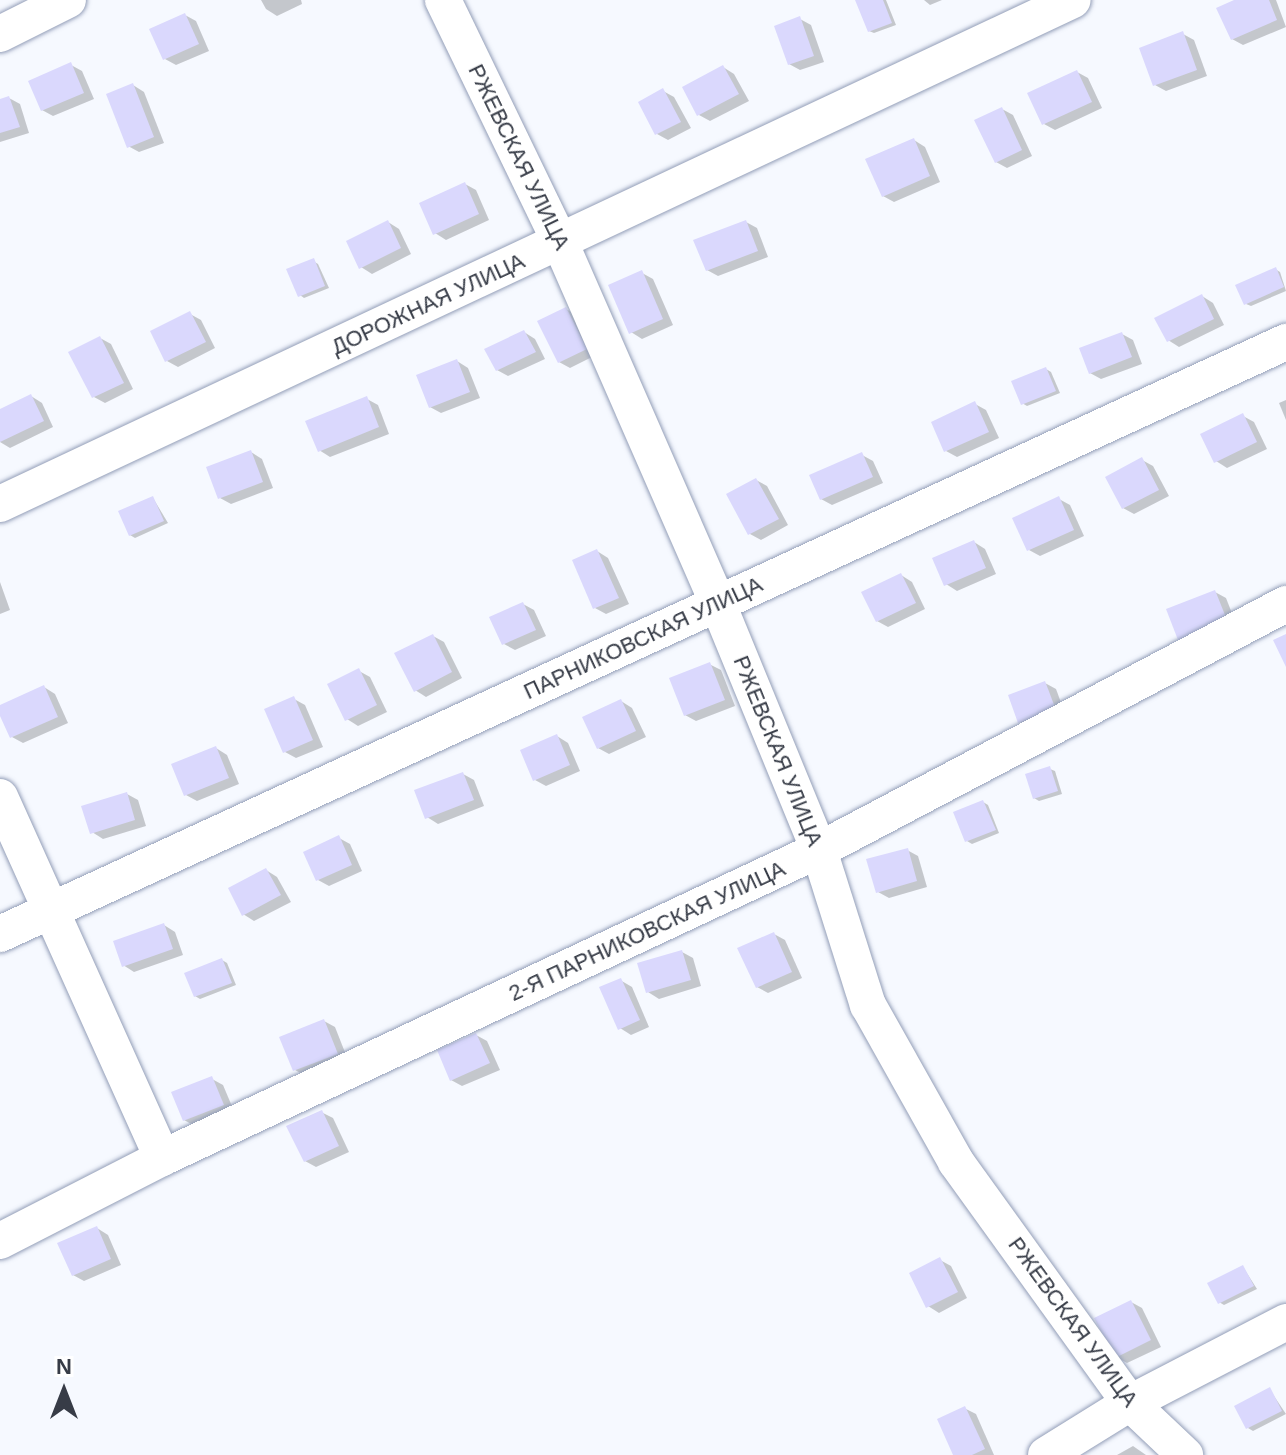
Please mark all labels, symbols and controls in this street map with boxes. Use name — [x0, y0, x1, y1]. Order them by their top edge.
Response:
street label: РЖЕВСКАЯ УЛИЦА — [463, 60, 575, 254]
street label: ДОРОЖНАЯ УЛИЦА — [327, 248, 529, 360]
street label: ПАРНИКОВСКАЯ УЛИЦА — [519, 571, 767, 705]
street label: РЖЕВСКАЯ УЛИЦА — [728, 652, 828, 850]
street label: 2-Я ПАРНИКОВСКАЯ УЛИЦА — [505, 855, 789, 1007]
street label: РЖЕВСКАЯ УЛИЦА — [1003, 1232, 1143, 1412]
north arrow — [24, 1351, 104, 1431]
text: N — [56, 1354, 72, 1379]

